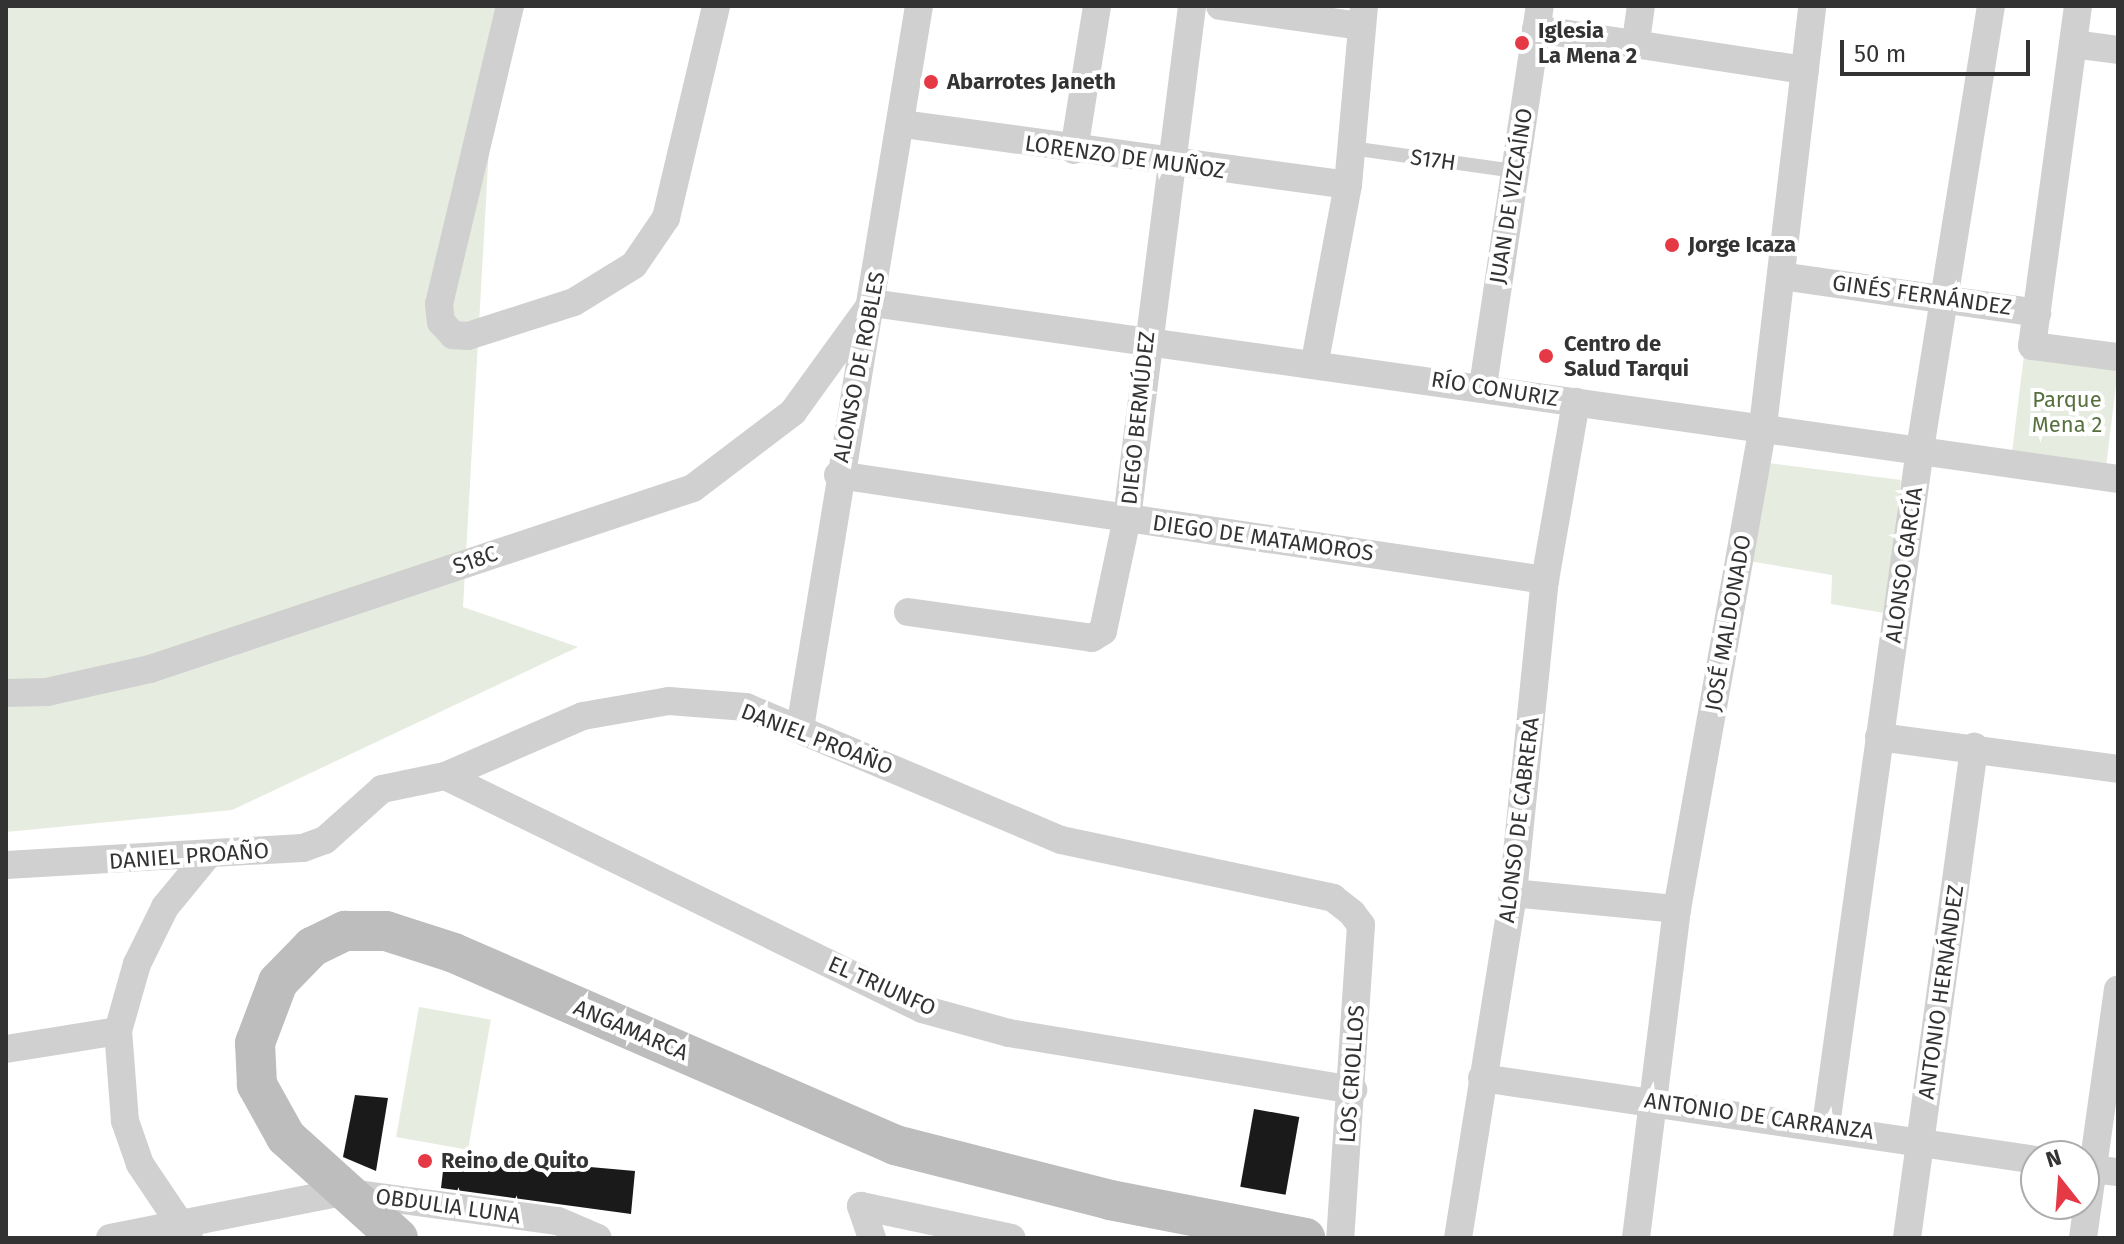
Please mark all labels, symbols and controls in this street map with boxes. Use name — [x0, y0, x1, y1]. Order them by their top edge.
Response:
place label: Iglesia La Mena 2 — [1538, 17, 1637, 68]
scale bar — [1844, 24, 2034, 74]
marker: Iglesia La Mena 2 — [1513, 34, 1531, 52]
text: 50 m — [1854, 40, 1906, 68]
place label: Abarrotes Janeth — [947, 69, 1116, 95]
marker: Abarrotes Janeth — [922, 73, 940, 91]
street label: JUAN DE VIZCAÍNO — [1484, 106, 1538, 286]
street label: LORENZO DE MUÑOZ — [1023, 130, 1227, 184]
street label: S17H — [1409, 144, 1457, 176]
place label: Jorge Icaza — [1688, 232, 1796, 258]
marker: Jorge Icaza — [1663, 236, 1681, 254]
street label: ALONSO DE ROBLES — [828, 269, 890, 465]
street label: GINÉS FERNÁNDEZ — [1831, 269, 2013, 321]
street label: DIEGO BERMÚDEZ — [1116, 330, 1160, 506]
place label: Centro de Salud Tarqui — [1564, 330, 1689, 382]
marker: Centro de Salud Tarqui — [1535, 345, 1557, 367]
street label: RÍO CONURIZ — [1429, 366, 1561, 412]
park label: Parque Mena 2 — [2032, 386, 2102, 438]
street label: ALONSO GARCÍA — [1880, 485, 1928, 645]
street label: DIEGO DE MATAMOROS — [1151, 509, 1375, 567]
street label: JOSÉ MALDONADO — [1699, 533, 1757, 713]
street label: S18C — [449, 540, 501, 580]
street label: DANIEL PROAÑO — [737, 698, 897, 780]
street label: ALONSO DE CABRERA — [1493, 716, 1545, 924]
street label: DANIEL PROAÑO — [108, 837, 270, 875]
street label: ANTONIO HERNÁNDEZ — [1913, 883, 1969, 1101]
street label: EL TRIUNFO — [824, 951, 940, 1021]
street label: ANGAMARCA — [570, 994, 692, 1066]
street label: LOS CRIOLLOS — [1334, 1004, 1370, 1144]
street label: ANTONIO DE CARRANZA — [1643, 1087, 1875, 1145]
north arrow — [2020, 1140, 2100, 1220]
text: N — [2042, 1143, 2064, 1174]
place label: Reino de Quito — [441, 1148, 589, 1174]
marker: Reino de Quito — [416, 1152, 434, 1170]
street label: OBDULIA LUNA — [374, 1183, 522, 1229]

